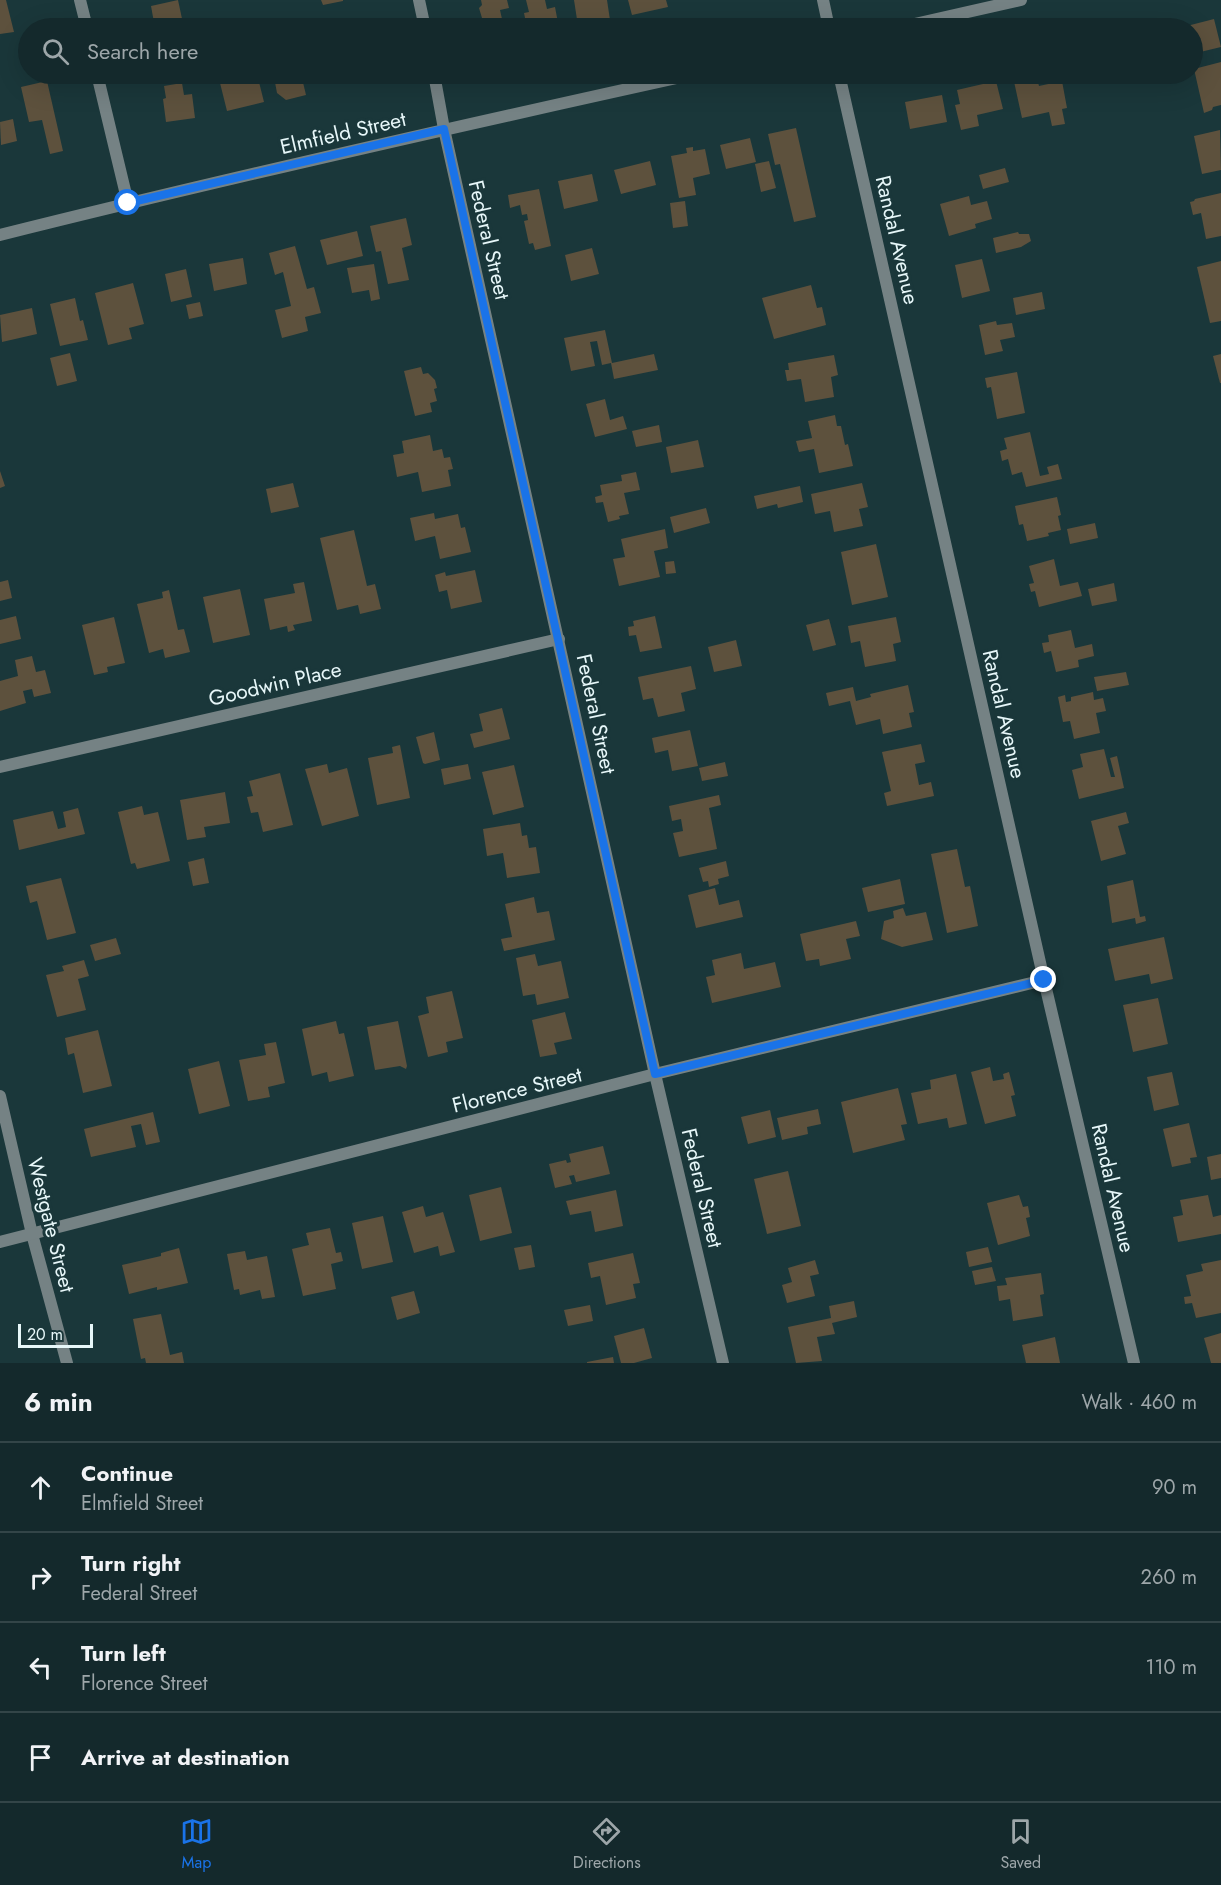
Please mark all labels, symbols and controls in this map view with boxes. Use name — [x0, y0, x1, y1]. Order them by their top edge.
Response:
search box — [18, 18, 1203, 84]
icon: search — [39, 35, 72, 68]
text: Search here — [87, 35, 198, 67]
street label: Elmfield Street — [277, 104, 409, 162]
street label: Randal Avenue — [868, 173, 926, 308]
street label: Federal Street — [461, 177, 517, 303]
route start — [114, 189, 140, 215]
street label: Randal Avenue — [975, 647, 1033, 782]
street label: Federal Street — [569, 651, 623, 777]
street label: Goodwin Place — [206, 654, 345, 714]
route end — [1030, 966, 1056, 992]
street label: Florence Street — [449, 1059, 585, 1121]
street label: Randal Avenue — [1084, 1121, 1142, 1256]
street label: Federal Street — [674, 1125, 730, 1251]
street label: Westgate Street — [20, 1155, 82, 1295]
scale bar — [18, 1321, 93, 1348]
text: 20 m — [27, 1323, 63, 1346]
text: 6 min — [24, 1383, 93, 1421]
text: Walk · 460 m — [1081, 1388, 1197, 1417]
text: Continue — [81, 1457, 173, 1489]
icon: ahead — [24, 1471, 57, 1504]
text: 90 m — [1152, 1473, 1197, 1502]
text: Elmfield Street — [81, 1489, 203, 1518]
text: Turn right — [81, 1547, 181, 1579]
icon: right — [24, 1561, 57, 1594]
text: 260 m — [1141, 1563, 1197, 1592]
text: Federal Street — [81, 1579, 197, 1608]
text: Turn left — [81, 1637, 166, 1669]
icon: left — [24, 1651, 57, 1684]
text: 110 m — [1145, 1653, 1197, 1682]
text: Florence Street — [81, 1669, 207, 1698]
icon: arrive — [24, 1741, 57, 1774]
text: Arrive at destination — [81, 1741, 290, 1773]
tab: Map — [180, 1815, 213, 1874]
tab: Directions — [573, 1815, 641, 1874]
tab: Saved — [1000, 1815, 1041, 1874]

